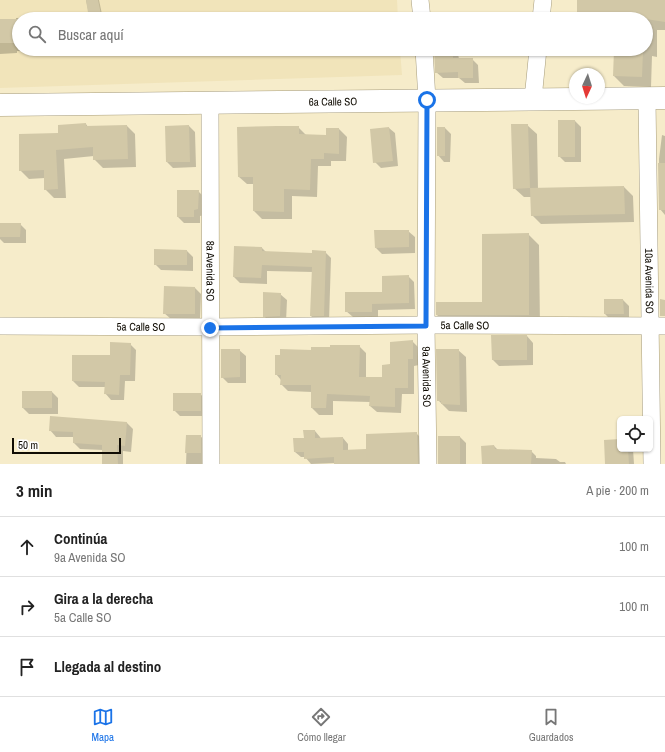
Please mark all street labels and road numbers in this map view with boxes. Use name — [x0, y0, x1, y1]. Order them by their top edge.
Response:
street label: 6a Calle SO — [309, 94, 357, 109]
street label: 8a Avenida SO — [203, 241, 218, 301]
street label: 10a Avenida SO — [642, 248, 657, 314]
street label: 5a Calle SO — [441, 318, 489, 332]
street label: 5a Calle SO — [117, 320, 165, 334]
street label: 9a Avenida SO — [419, 346, 434, 407]

